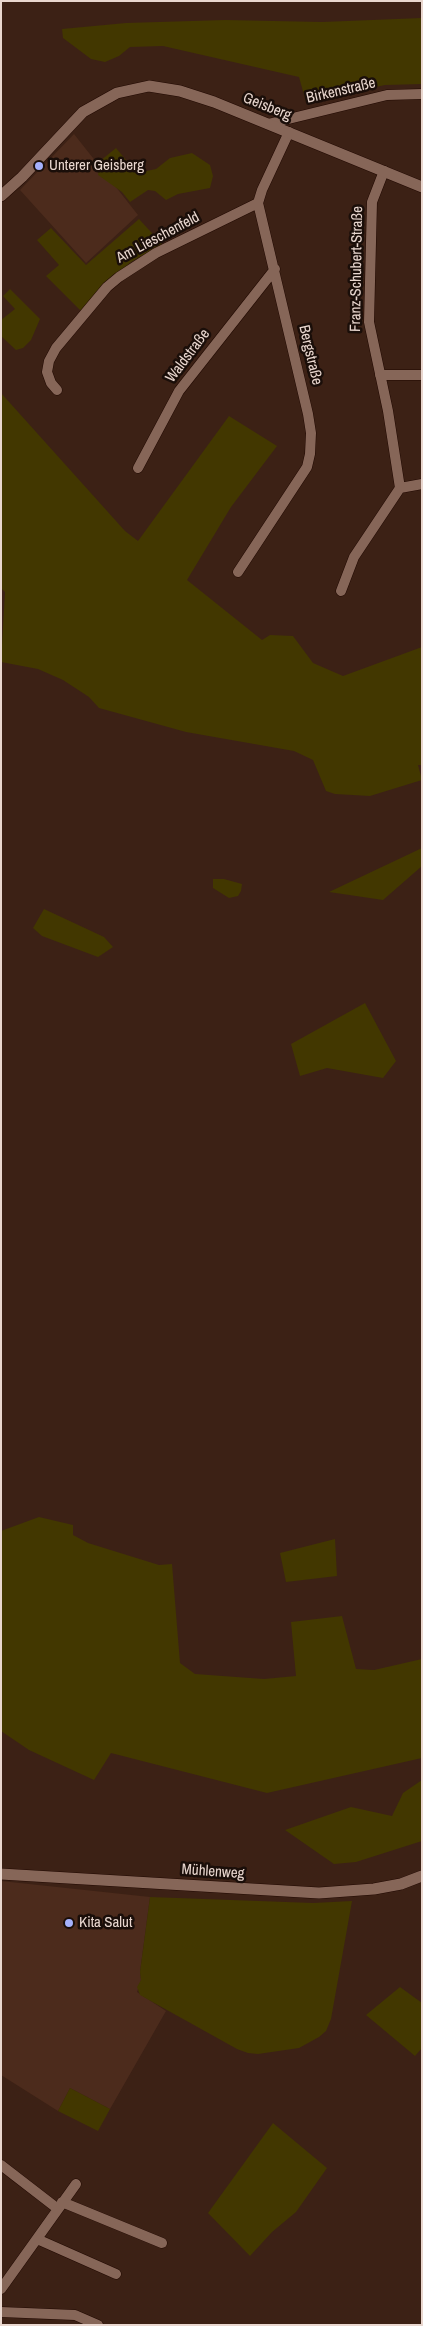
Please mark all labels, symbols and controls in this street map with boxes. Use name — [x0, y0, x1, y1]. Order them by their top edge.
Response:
street label: Birkenstraße — [305, 74, 377, 108]
street label: Geisberg — [240, 89, 294, 125]
place label: Unterer Geisberg — [49, 157, 144, 175]
marker: Unterer Geisberg — [33, 160, 45, 172]
street label: Franz-Schubert-Straße — [347, 206, 367, 332]
street label: Am Lieschenfeld — [113, 209, 203, 267]
street label: Bergstraße — [294, 323, 326, 387]
street label: Waldstraße — [162, 326, 214, 386]
street label: Mühlenweg — [181, 1861, 245, 1883]
place label: Kita Salut — [79, 1914, 132, 1932]
marker: Kita Salut — [63, 1917, 75, 1929]

